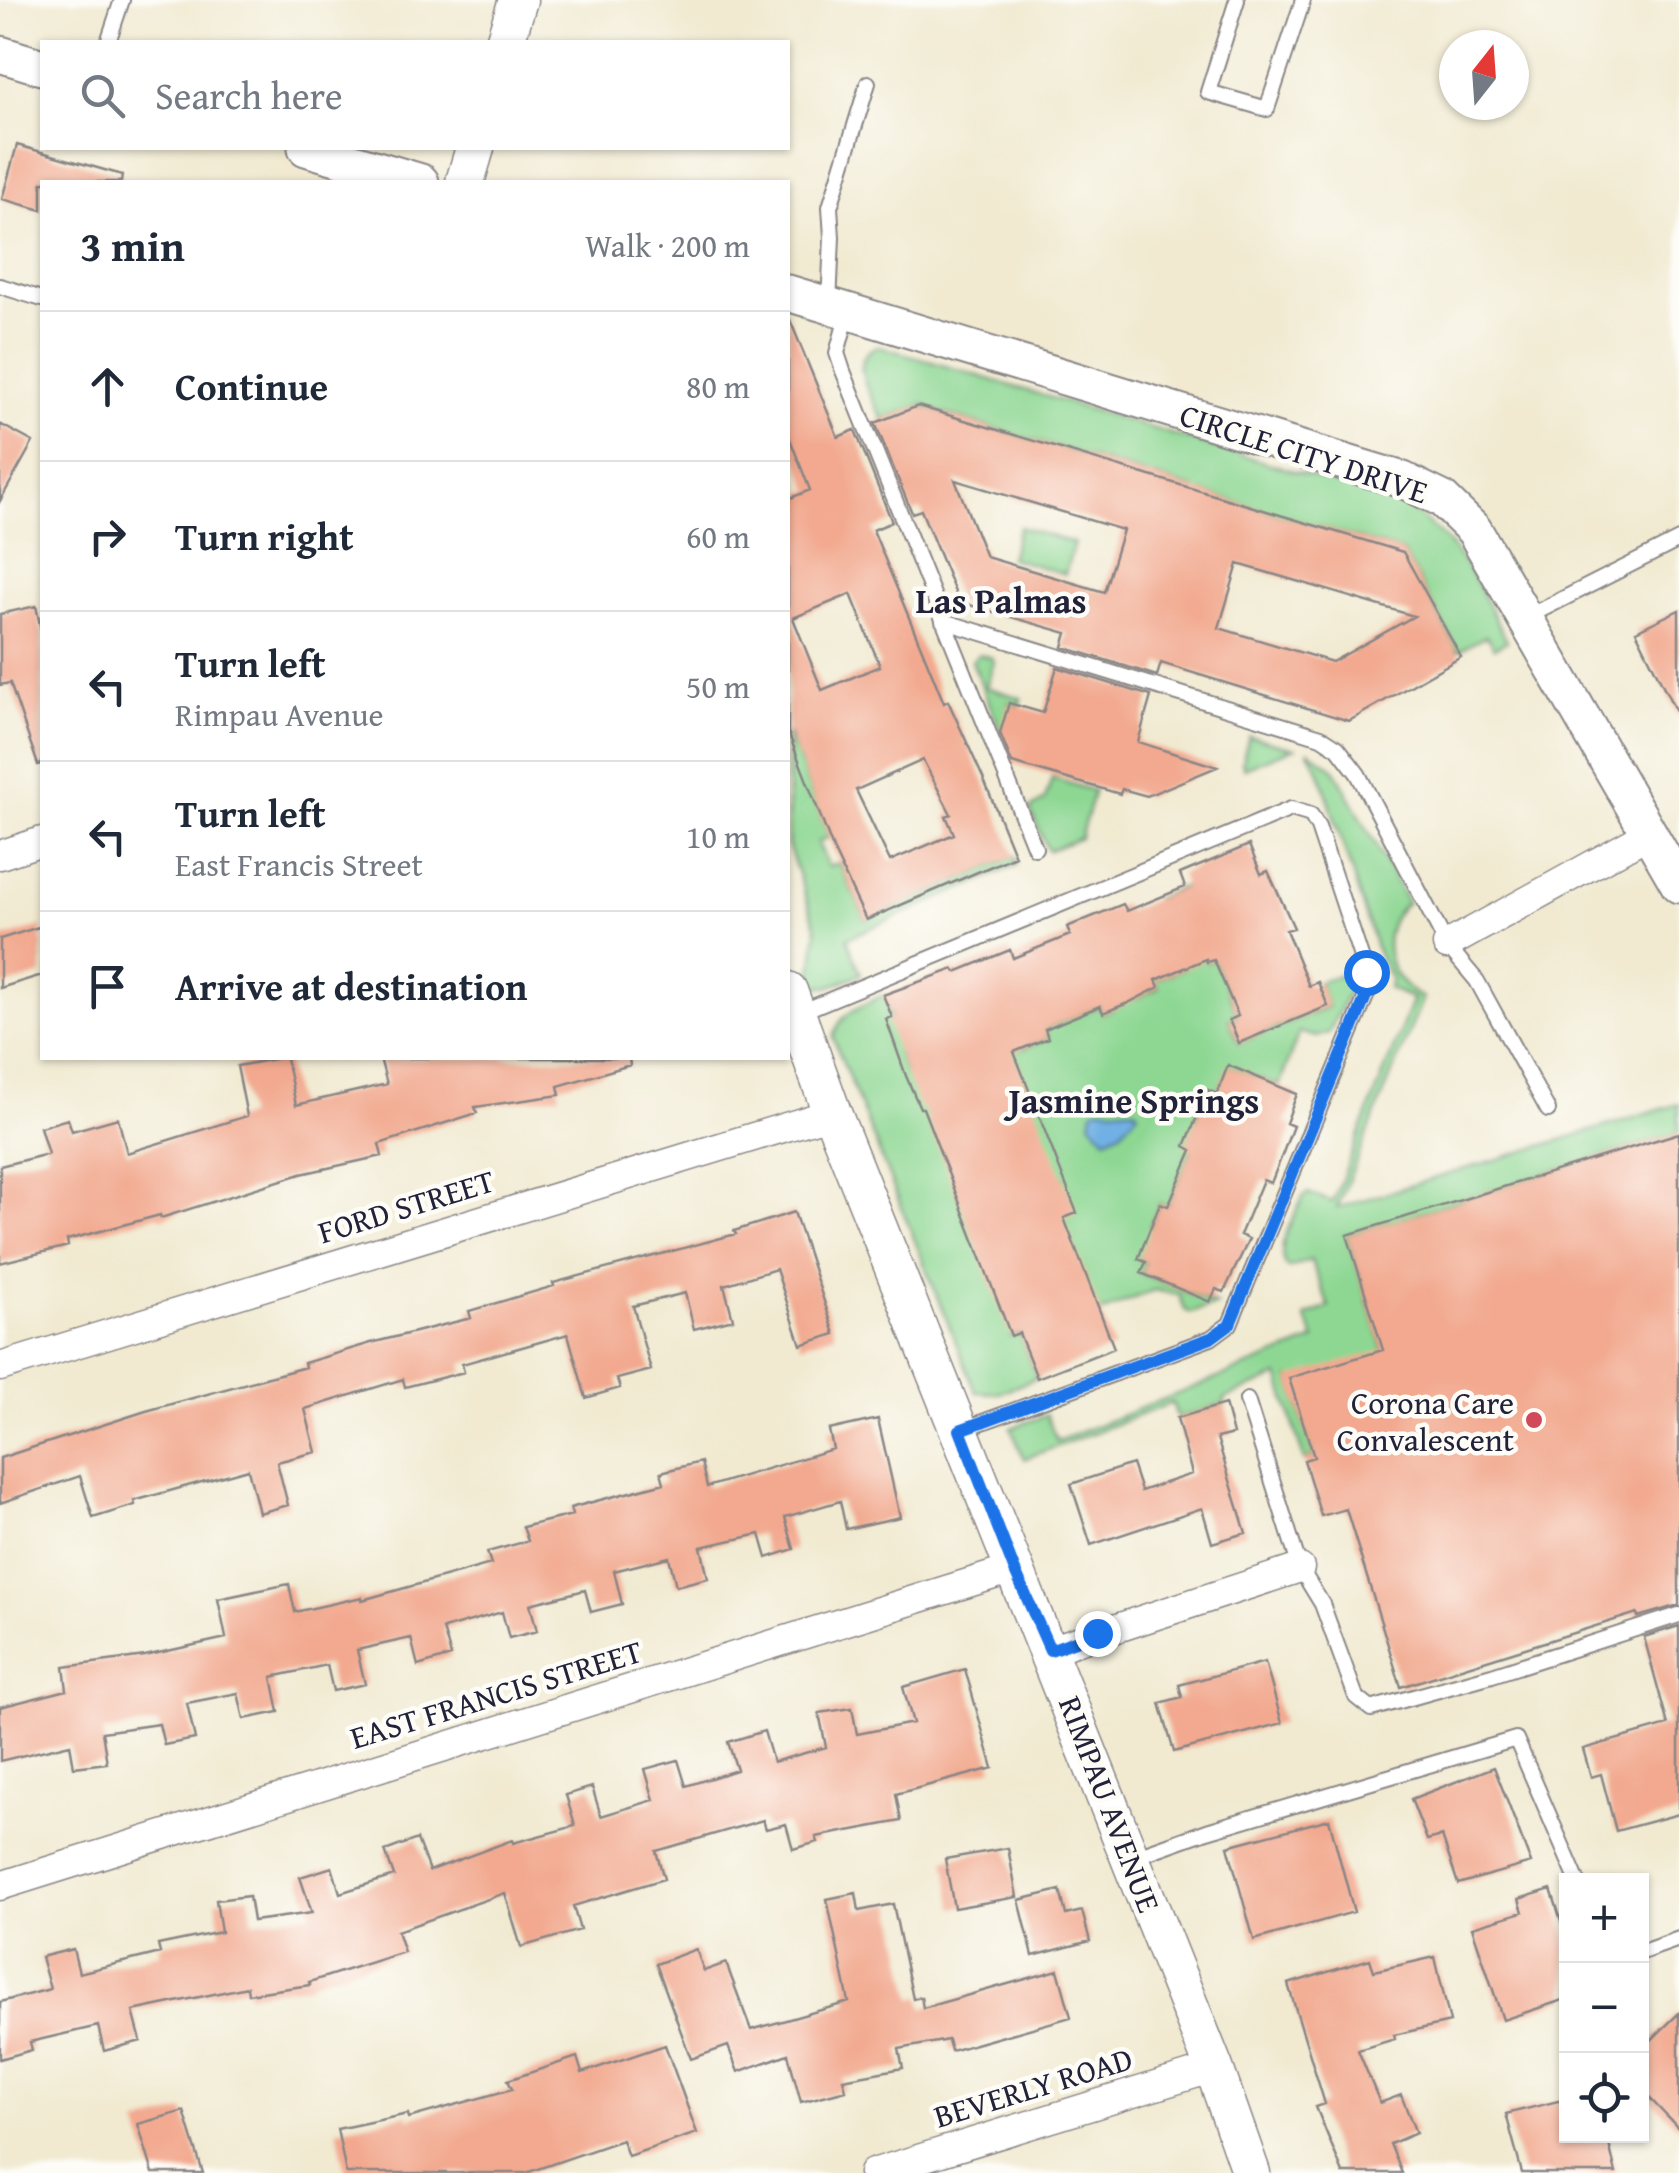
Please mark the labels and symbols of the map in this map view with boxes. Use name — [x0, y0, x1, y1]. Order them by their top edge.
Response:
north arrow — [1439, 30, 1529, 120]
street label: CIRCLE CITY DRIVE — [1174, 391, 1434, 515]
district label: Las Palmas — [915, 575, 1087, 626]
route start — [1344, 950, 1390, 996]
district label: Jasmine Springs — [1004, 1075, 1259, 1126]
street label: FORD STREET — [312, 1157, 500, 1255]
place label: Corona Care Convalescent — [1337, 1379, 1514, 1463]
marker: Corona Care Convalescent — [1523, 1409, 1545, 1431]
route end — [1075, 1611, 1121, 1657]
street label: EAST FRANCIS STREET — [344, 1627, 648, 1761]
street label: RIMPAU AVENUE — [1047, 1689, 1173, 1919]
street label: BEVERLY ROAD — [928, 2035, 1138, 2139]

